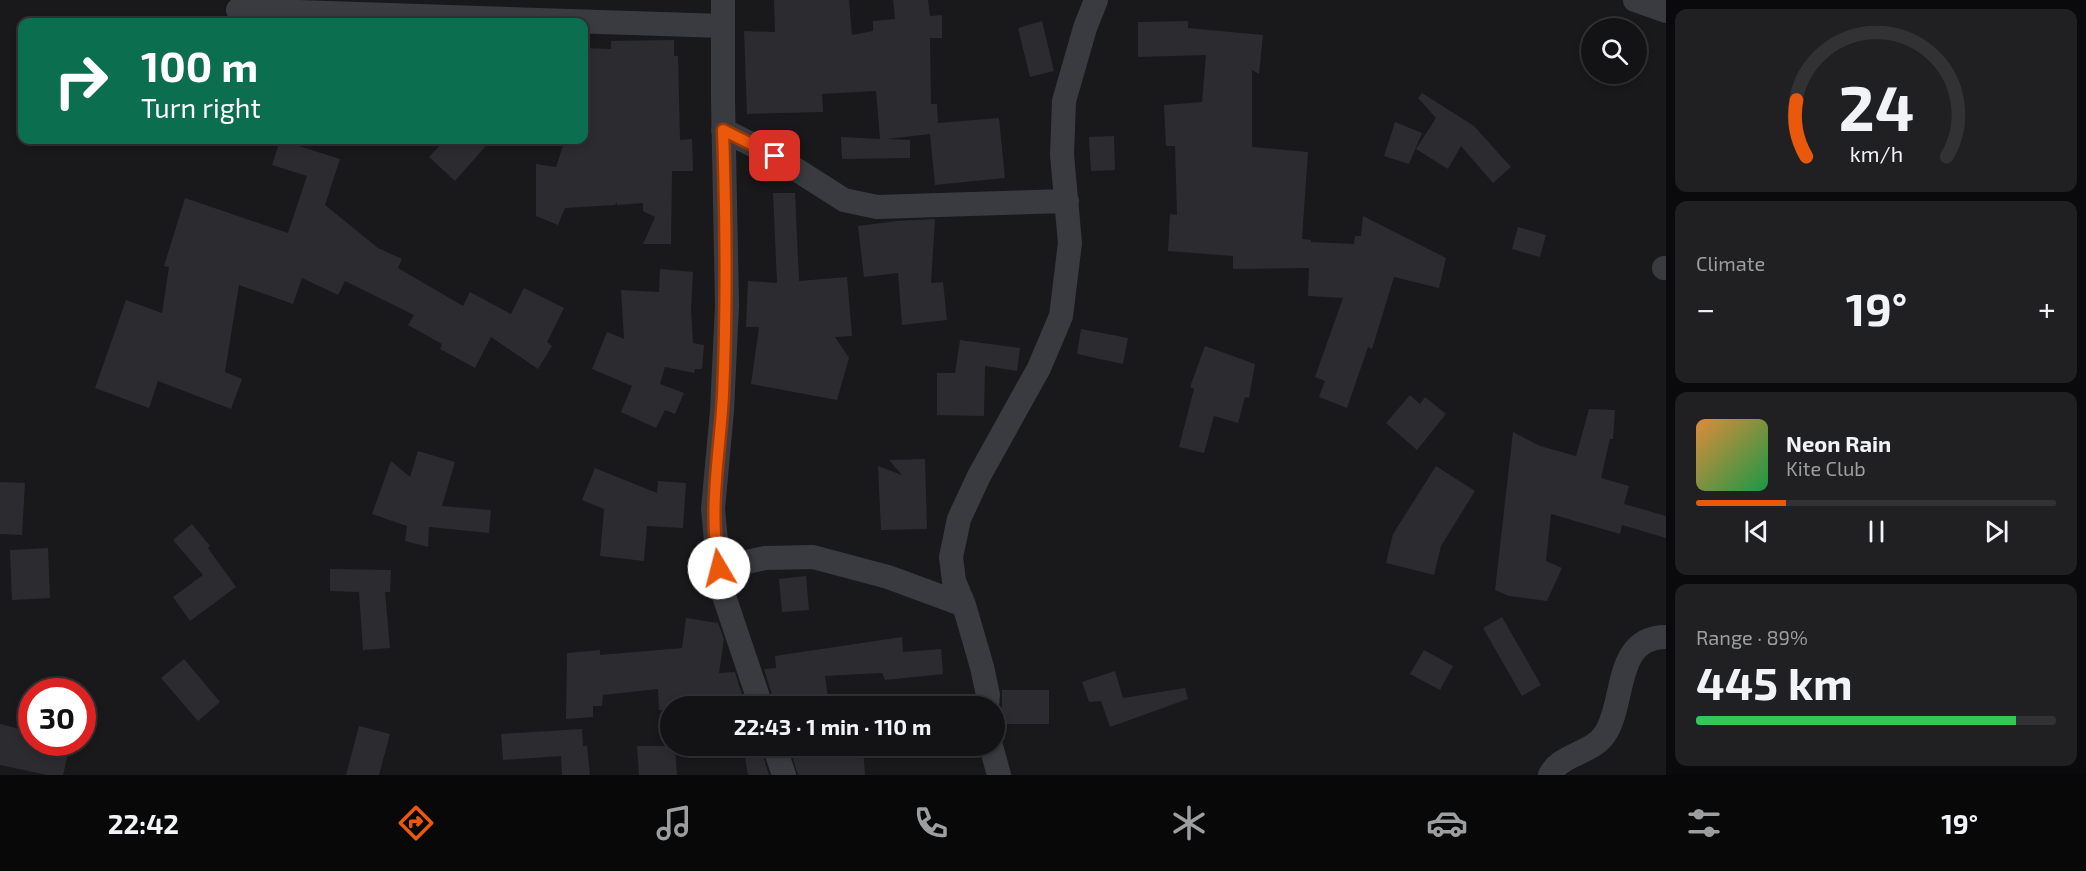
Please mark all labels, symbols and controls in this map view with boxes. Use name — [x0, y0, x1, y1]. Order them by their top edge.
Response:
map controls — [1581, 18, 1647, 84]
button: search — [1581, 18, 1647, 84]
text: 100 m — [141, 40, 258, 90]
icon: right — [42, 42, 120, 120]
text: 24 — [1838, 69, 1914, 144]
text: Turn right — [141, 91, 261, 123]
pin — [749, 130, 800, 181]
icon: arrive — [758, 139, 791, 172]
text: km/h — [1849, 142, 1903, 167]
text: Climate — [1696, 251, 1765, 275]
text: 19° — [1846, 281, 1907, 335]
text: − — [1696, 288, 1715, 328]
text: + — [2038, 288, 2056, 328]
text: Neon Rain — [1786, 430, 1891, 456]
text: Kite Club — [1786, 456, 1866, 480]
icon: previous — [1740, 515, 1773, 548]
icon: pause — [1860, 515, 1893, 548]
icon: next — [1980, 515, 2013, 548]
position arrow — [687, 536, 751, 600]
text: Range · 89% — [1696, 625, 1808, 649]
text: 445 km — [1696, 655, 1853, 709]
speed limit sign: 30 — [18, 678, 96, 756]
text: 22:43 · 1 min · 110 m — [734, 713, 931, 739]
icon: directions — [395, 802, 437, 844]
icon: music — [653, 802, 695, 844]
icon: phone — [910, 802, 952, 844]
icon: climate — [1168, 802, 1210, 844]
icon: car — [1426, 802, 1468, 844]
icon: filters — [1683, 802, 1725, 844]
text: 22:42 — [108, 807, 179, 839]
text: 19° — [1941, 807, 1978, 839]

